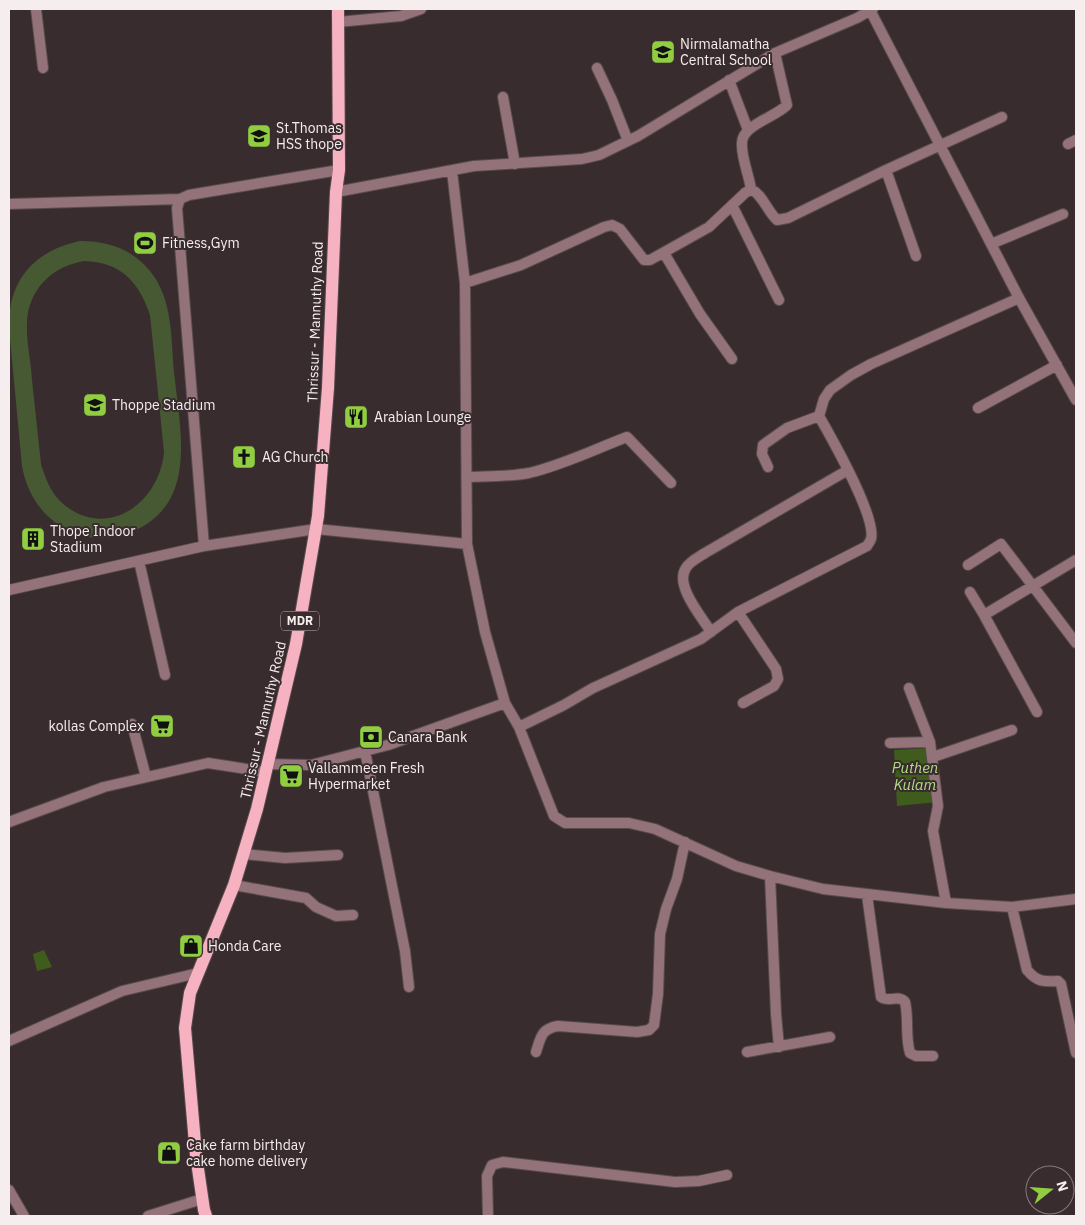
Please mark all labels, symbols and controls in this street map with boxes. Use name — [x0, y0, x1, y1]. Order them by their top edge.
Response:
place label: Nirmalamatha Central School — [680, 35, 772, 69]
school or university icon: Nirmalamatha Central School — [650, 39, 676, 65]
place label: St.Thomas HSS thope — [276, 119, 342, 153]
school or university icon: St.Thomas HSS thope — [246, 123, 272, 149]
sports icon: Fitness,Gym — [132, 230, 158, 256]
place label: Fitness,Gym — [162, 234, 240, 252]
street label: Thrissur - Mannuthy Road — [303, 241, 327, 403]
school or university icon: Thoppe Stadium — [82, 392, 108, 418]
place label: Thoppe Stadium — [112, 396, 215, 414]
restaurant icon: Arabian Lounge — [343, 404, 369, 430]
place label: Arabian Lounge — [374, 408, 472, 426]
church icon: AG Church — [231, 444, 257, 470]
place label: AG Church — [262, 448, 328, 466]
place label: Thope Indoor Stadium — [50, 522, 135, 556]
building icon: Thope Indoor Stadium — [20, 526, 46, 552]
road number: MDR — [281, 612, 319, 630]
street label: Thrissur - Mannuthy Road — [236, 639, 290, 801]
supermarket icon: kollas Complex — [149, 713, 175, 739]
place label: kollas Complex — [49, 717, 144, 735]
bank icon: Canara Bank — [358, 724, 384, 750]
place label: Canara Bank — [388, 728, 468, 746]
water label: Puthen Kulam — [892, 758, 938, 794]
place label: Vallammeen Fresh Hypermarket — [308, 759, 425, 793]
supermarket icon: Vallammeen Fresh Hypermarket — [278, 763, 304, 789]
shop icon: Honda Care — [178, 933, 204, 959]
place label: Honda Care — [208, 937, 282, 955]
place label: Cake farm birthday cake home delivery — [186, 1136, 308, 1170]
shop icon: Cake farm birthday cake home delivery — [156, 1140, 182, 1166]
north arrow — [1025, 1165, 1075, 1215]
text: N — [1052, 1179, 1073, 1194]

